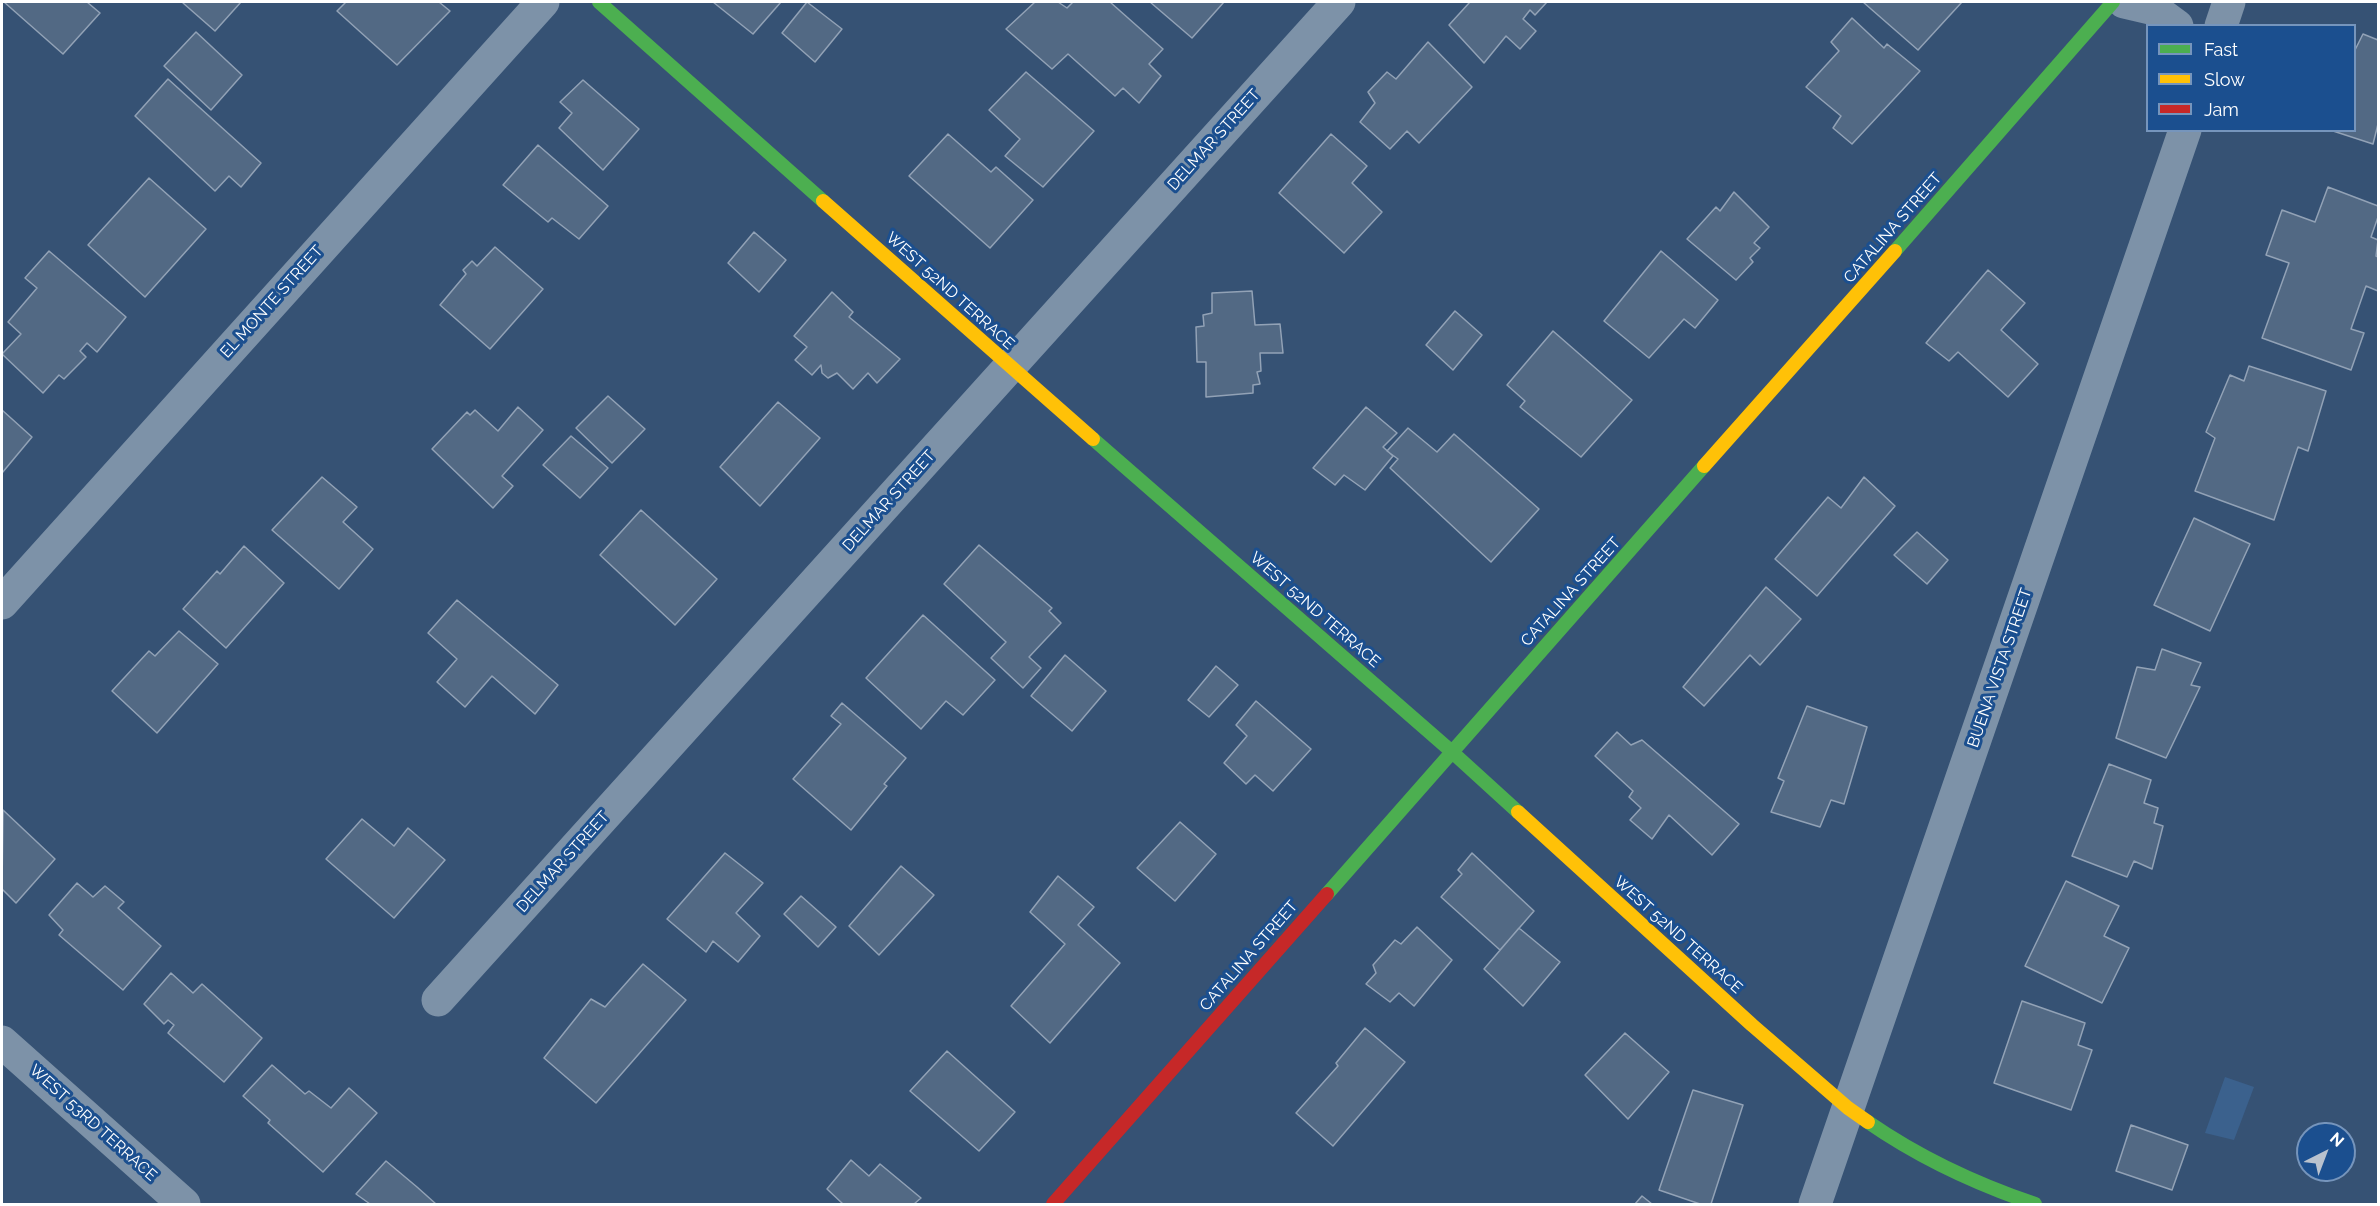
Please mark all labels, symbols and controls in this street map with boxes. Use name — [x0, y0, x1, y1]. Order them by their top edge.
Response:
legend — [2146, 24, 2356, 132]
text: Fast — [2204, 39, 2238, 60]
text: Slow — [2204, 69, 2245, 90]
street label: DELMAR STREET — [1164, 86, 1264, 194]
text: Jam — [2204, 99, 2239, 120]
street label: CATALINA STREET — [1840, 169, 1946, 287]
street label: WEST 52ND TERRACE — [882, 228, 1018, 354]
street label: EL MONTE STREET — [217, 242, 327, 362]
street label: DELMAR STREET — [839, 447, 939, 555]
street label: CATALINA STREET — [1517, 534, 1625, 650]
street label: WEST 52ND TERRACE — [1246, 548, 1384, 672]
street label: BUENA VISTA STREET — [1964, 586, 2036, 750]
street label: DELMAR STREET — [513, 808, 613, 916]
street label: WEST 52ND TERRACE — [1610, 872, 1746, 998]
street label: CATALINA STREET — [1196, 897, 1302, 1015]
street label: WEST 53RD TERRACE — [25, 1061, 161, 1185]
north arrow — [2296, 1122, 2356, 1182]
text: N — [2326, 1129, 2348, 1151]

